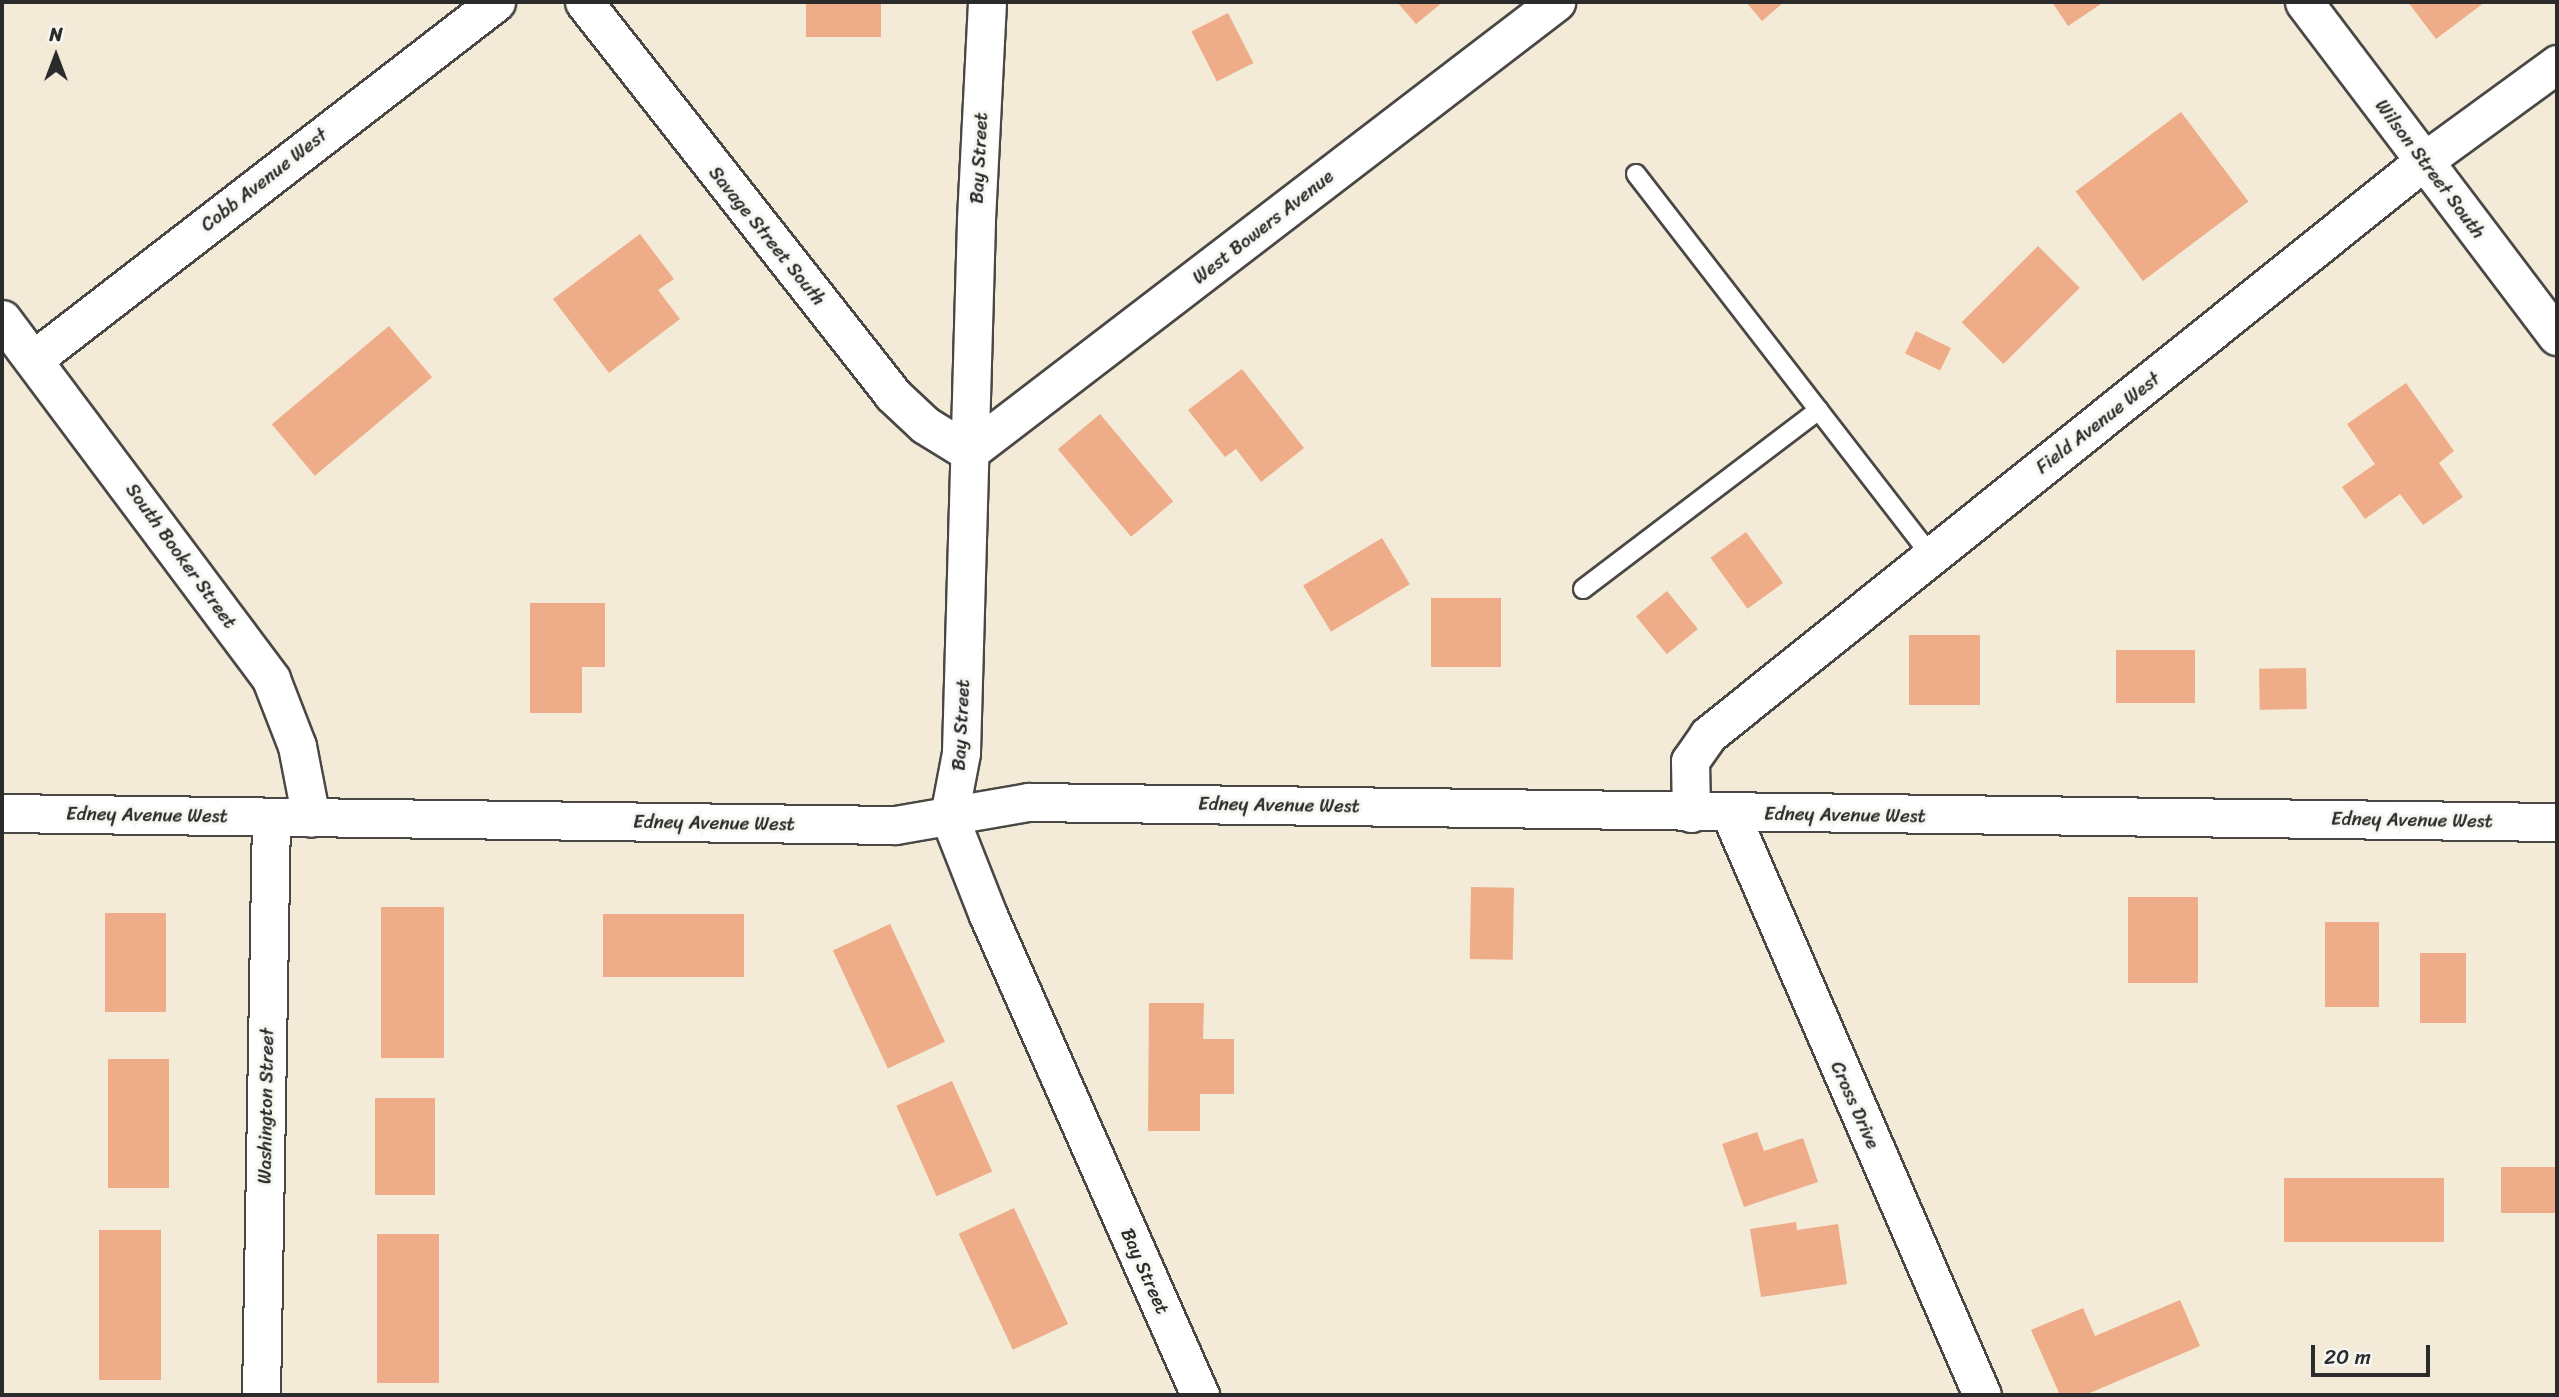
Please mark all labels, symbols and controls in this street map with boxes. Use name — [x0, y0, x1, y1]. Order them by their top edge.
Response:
text: N — [49, 18, 63, 51]
north arrow — [21, 21, 91, 91]
street label: Wilson Street South — [2370, 95, 2490, 243]
street label: Bay Street — [965, 112, 993, 204]
street label: Cobb Avenue West — [196, 124, 332, 236]
street label: Savage Street South — [703, 161, 831, 311]
street label: West Bowers Avenue — [1188, 165, 1338, 289]
street label: Field Avenue West — [2031, 367, 2165, 479]
street label: South Booker Street — [121, 479, 241, 633]
street label: Bay Street — [947, 679, 975, 771]
street label: Edney Avenue West — [1198, 792, 1360, 818]
street label: Edney Avenue West — [66, 802, 228, 828]
street label: Edney Avenue West — [1764, 802, 1926, 828]
street label: Edney Avenue West — [2331, 807, 2493, 833]
street label: Edney Avenue West — [633, 810, 795, 836]
street label: Washington Street — [253, 1028, 279, 1184]
street label: Cross Drive — [1826, 1058, 1884, 1152]
street label: Bay Street — [1116, 1225, 1174, 1317]
scale bar — [2314, 1330, 2433, 1374]
text: 20 m — [2324, 1338, 2371, 1376]

